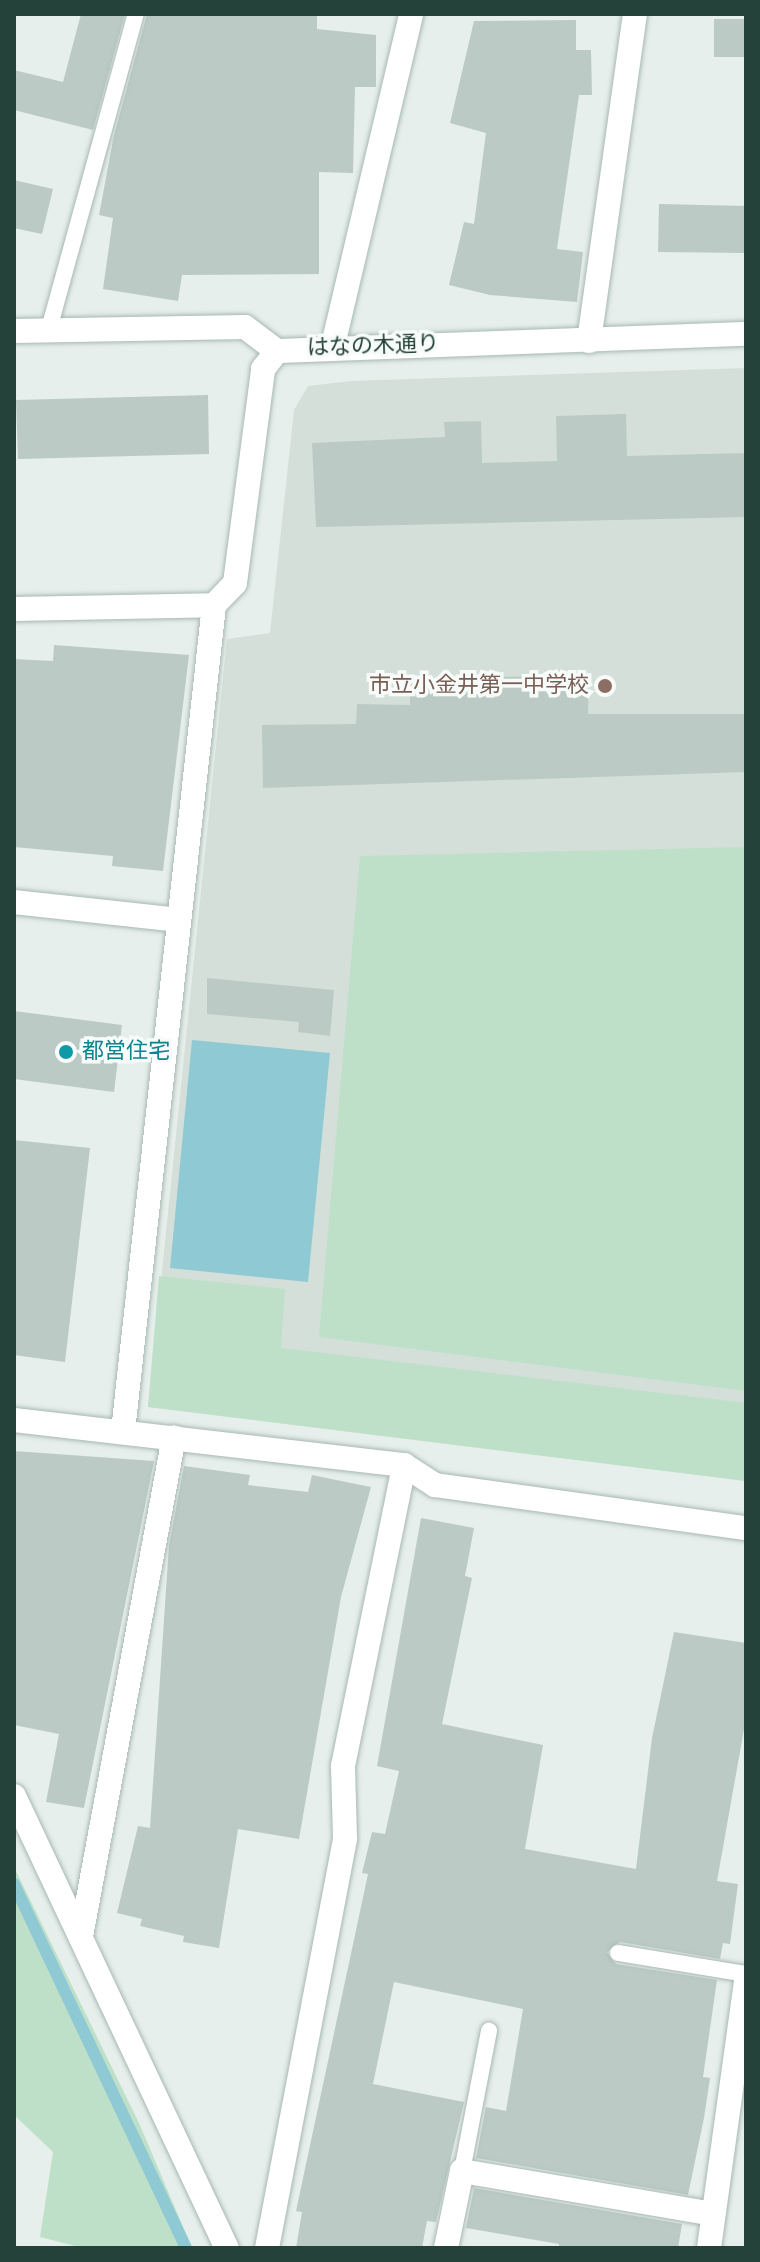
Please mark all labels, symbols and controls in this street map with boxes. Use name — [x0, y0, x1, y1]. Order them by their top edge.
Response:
street label: はなの木通り — [307, 331, 439, 361]
place label: 市立小金井第一中学校 — [369, 673, 589, 699]
marker: 市立小金井第一中学校 — [596, 677, 614, 695]
place label: 都営住宅 — [82, 1039, 170, 1065]
marker: 都営住宅 — [57, 1043, 75, 1061]

